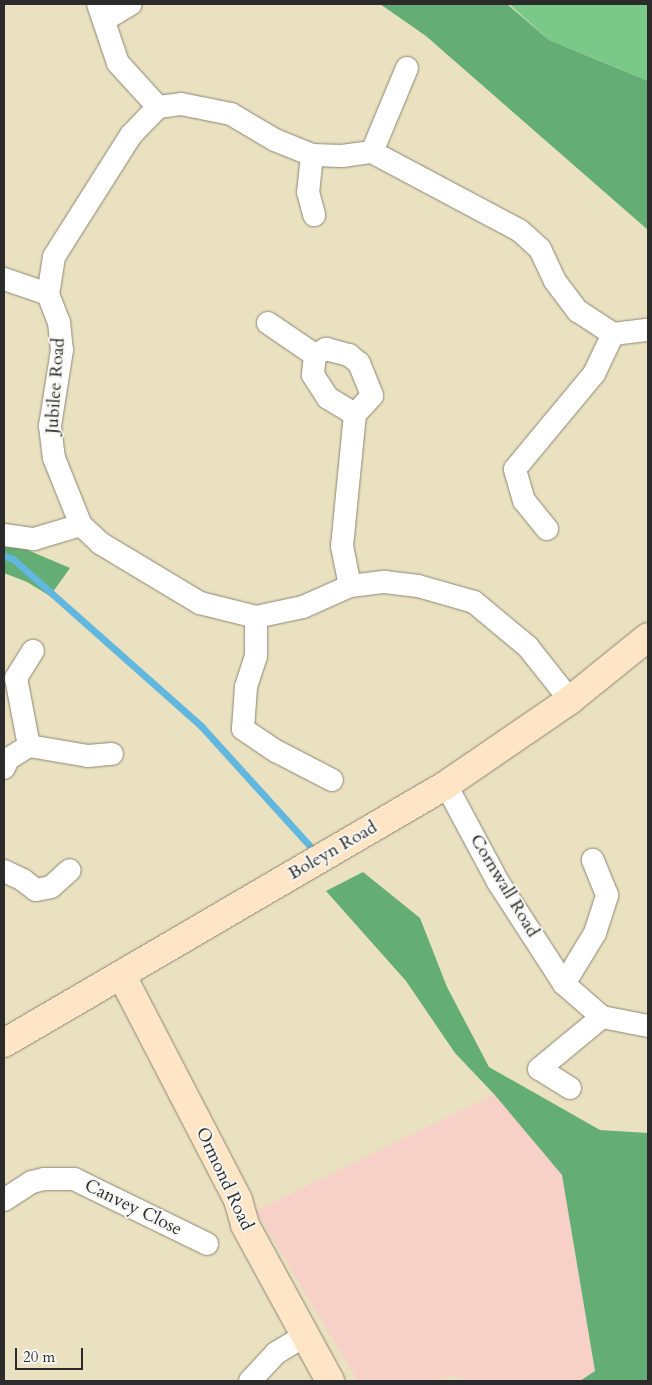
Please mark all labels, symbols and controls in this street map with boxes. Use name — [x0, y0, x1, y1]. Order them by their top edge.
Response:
street label: Jubilee Road — [42, 337, 70, 435]
street label: Boleyn Road — [285, 817, 381, 885]
street label: Cornwall Road — [465, 831, 543, 941]
street label: Ormond Road — [191, 1124, 257, 1234]
street label: Canvey Close — [81, 1175, 185, 1241]
scale bar — [18, 1338, 85, 1370]
text: 20 m — [23, 1347, 55, 1367]

